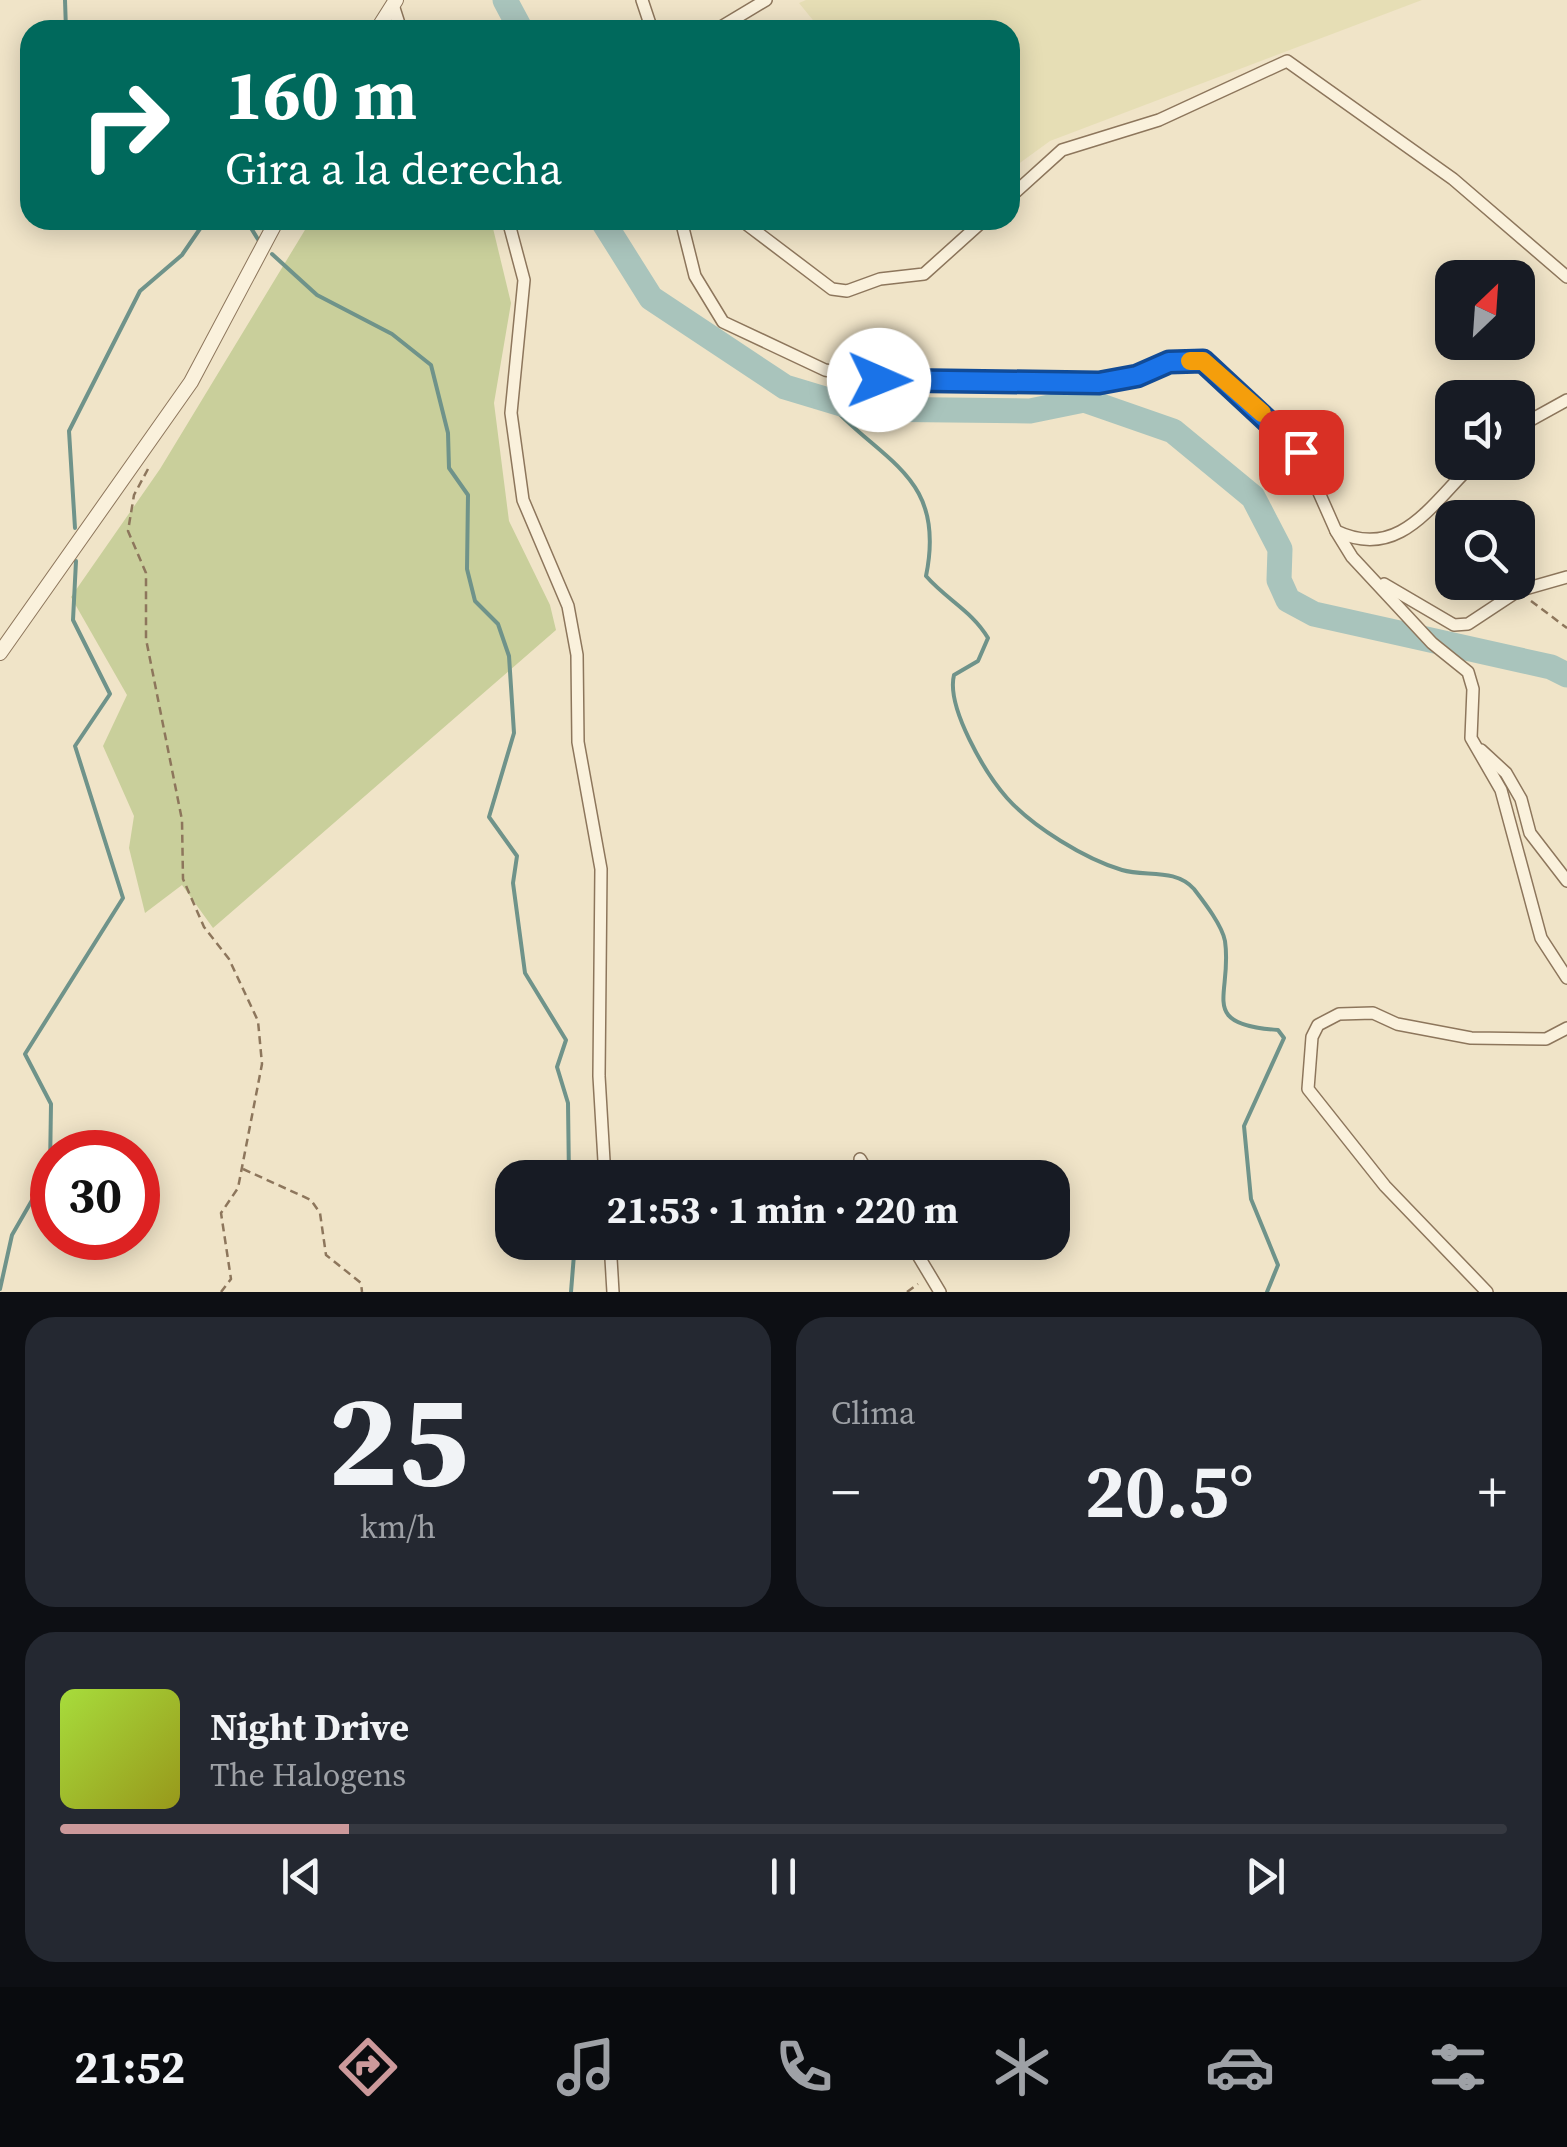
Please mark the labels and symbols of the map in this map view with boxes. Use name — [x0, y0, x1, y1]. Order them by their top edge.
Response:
north arrow — [1435, 260, 1535, 360]
position arrow — [827, 328, 931, 432]
pin — [1259, 410, 1344, 495]
speed limit sign: 30 — [30, 1130, 160, 1260]

